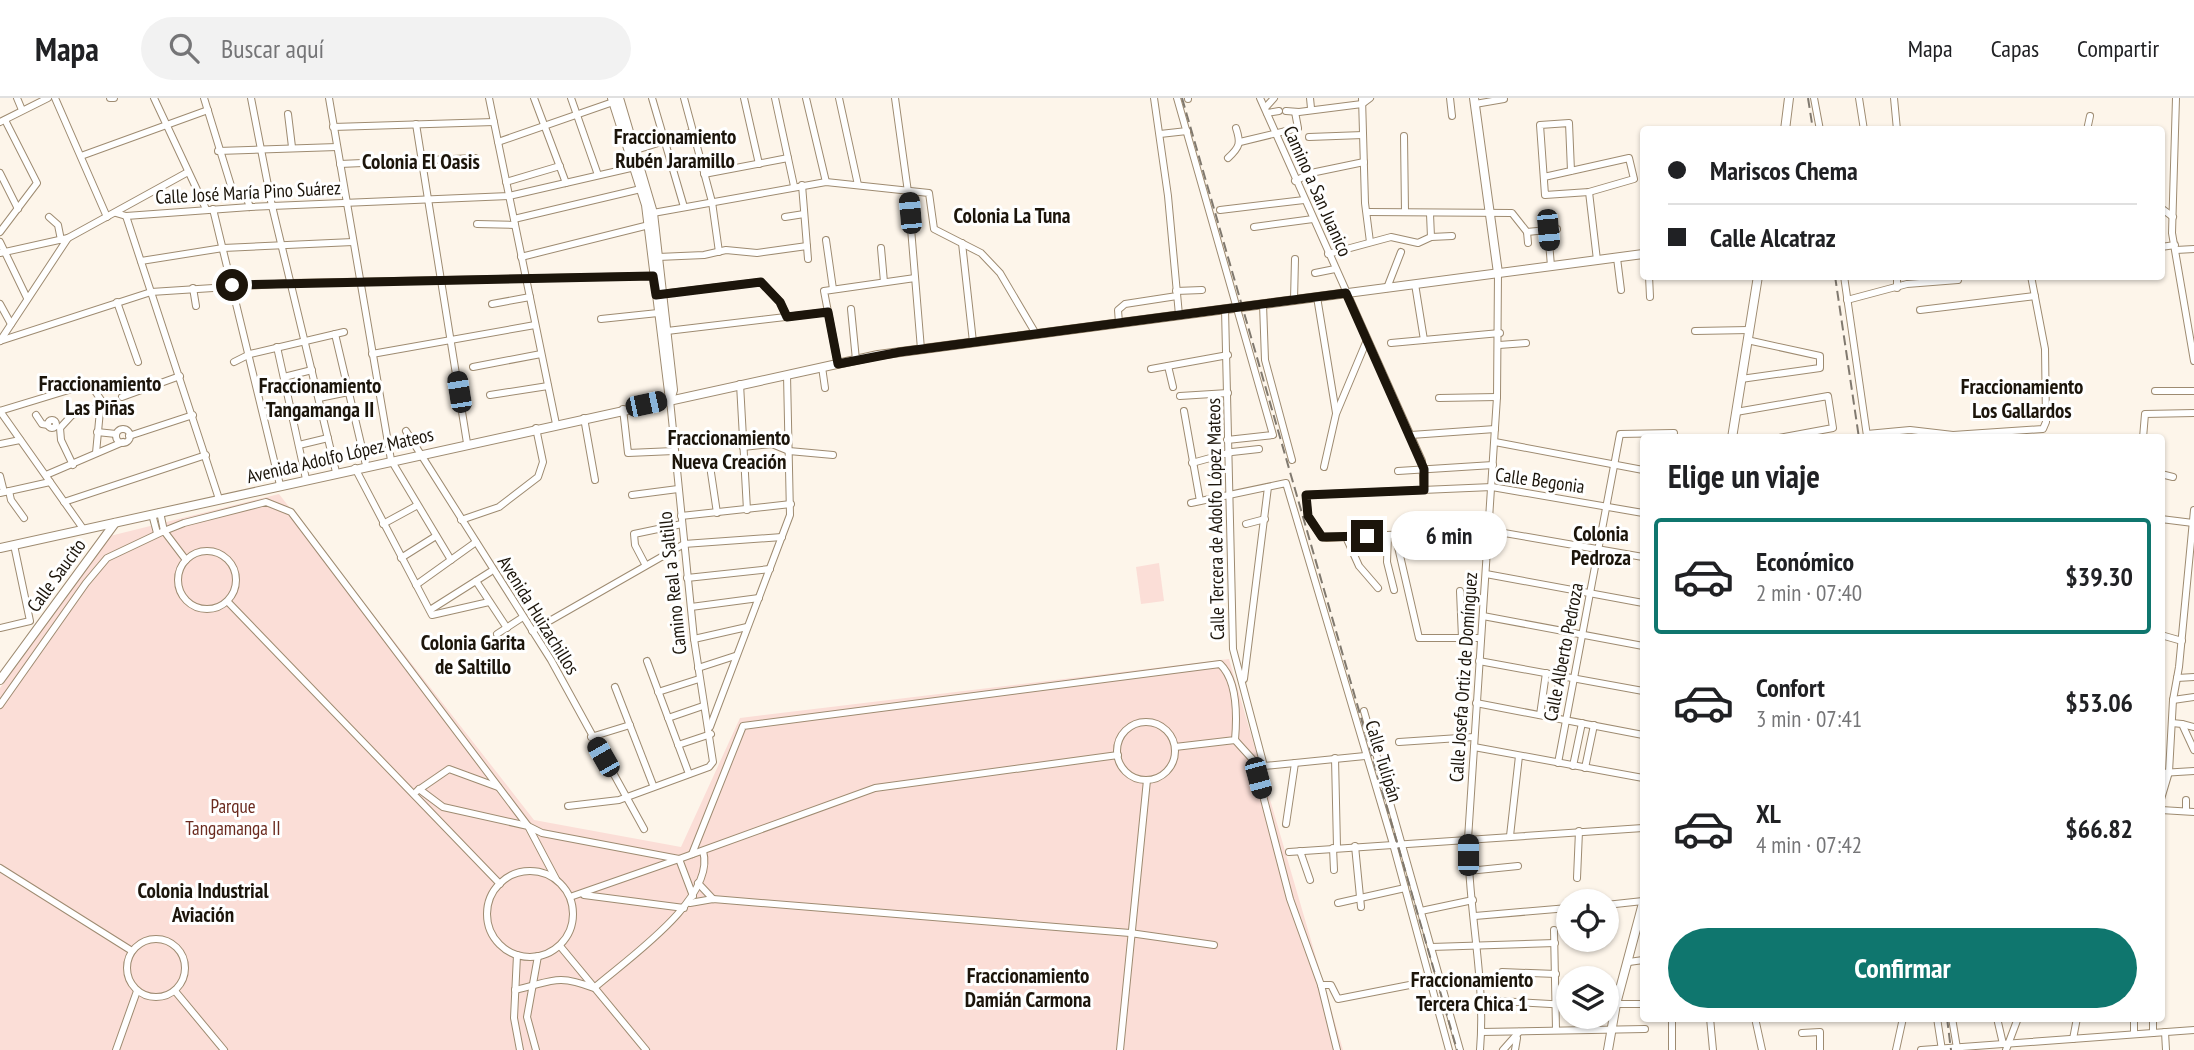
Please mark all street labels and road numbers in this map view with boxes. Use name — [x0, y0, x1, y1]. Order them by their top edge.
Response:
street label: Camino a San Juanico — [1278, 122, 1358, 260]
street label: Calle José María Pino Suárez — [155, 175, 341, 209]
street label: Calle Tercera de Adolfo López Mateos — [1201, 398, 1229, 640]
street label: Avenida Adolfo López Mateos — [244, 422, 436, 488]
street label: Calle Begonia — [1494, 462, 1586, 498]
street label: Camino Real a Saltillo — [653, 510, 691, 656]
street label: Calle Saucito — [21, 534, 91, 616]
street label: Avenida Huizachillos — [493, 551, 585, 679]
street label: Calle Josefa Ortiz de Domínguez — [1444, 571, 1482, 783]
street label: Calle Alberto Pedroza — [1538, 581, 1588, 723]
street label: Calle Tulipán — [1360, 717, 1408, 805]

